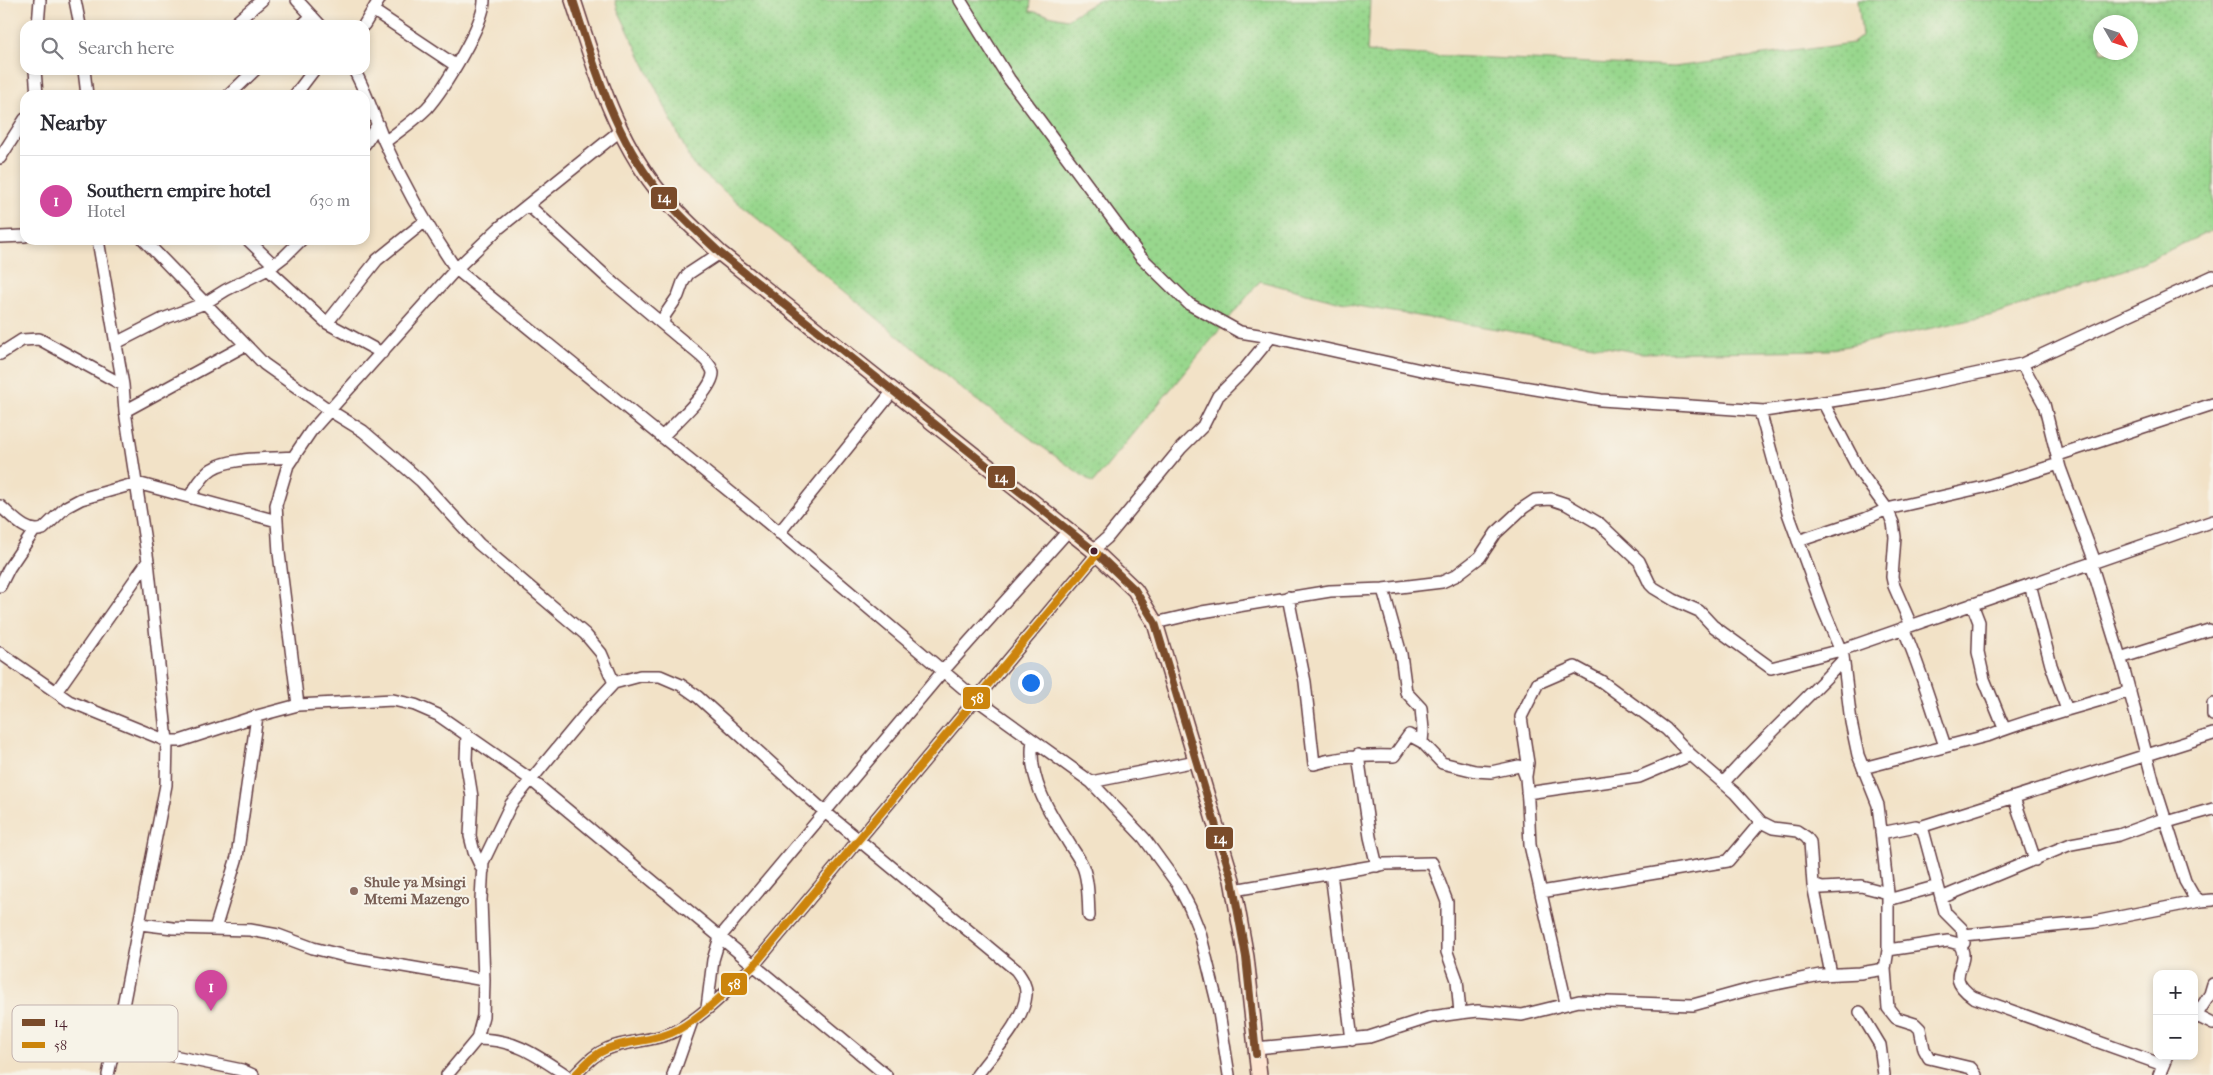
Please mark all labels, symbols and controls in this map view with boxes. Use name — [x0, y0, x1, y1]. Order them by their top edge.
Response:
north arrow — [2093, 15, 2138, 60]
search box — [20, 20, 370, 75]
icon: search — [38, 34, 66, 62]
text: Search here — [78, 37, 174, 59]
text: Nearby — [40, 111, 106, 135]
text: Southern empire hotel — [87, 180, 271, 202]
line badge: 14 — [650, 186, 678, 210]
text: 14 — [657, 189, 671, 206]
text: 1 — [53, 191, 59, 210]
text: 630 m — [309, 191, 350, 210]
text: Hotel — [87, 202, 125, 221]
line badge: 14 — [987, 465, 1016, 489]
text: 14 — [994, 469, 1008, 486]
unlabelled marker — [1089, 546, 1099, 556]
your location — [1018, 670, 1044, 696]
line badge: 58 — [962, 686, 991, 710]
text: 58 — [970, 690, 984, 707]
line badge: 14 — [1205, 826, 1234, 850]
text: 14 — [1213, 830, 1227, 847]
place label: Shule ya Msingi Mtemi Mazengo — [363, 873, 470, 908]
marker: Shule ya Msingi Mtemi Mazengo — [348, 885, 360, 897]
pin: 1 — [195, 970, 227, 1011]
map controls — [2153, 970, 2198, 1060]
button: + — [2153, 970, 2198, 1015]
line badge: 58 — [720, 972, 748, 996]
text: 58 — [727, 976, 741, 993]
legend — [12, 1005, 178, 1062]
text: 14 — [54, 1014, 68, 1031]
button: − — [2153, 1015, 2198, 1060]
text: 58 — [54, 1037, 67, 1054]

